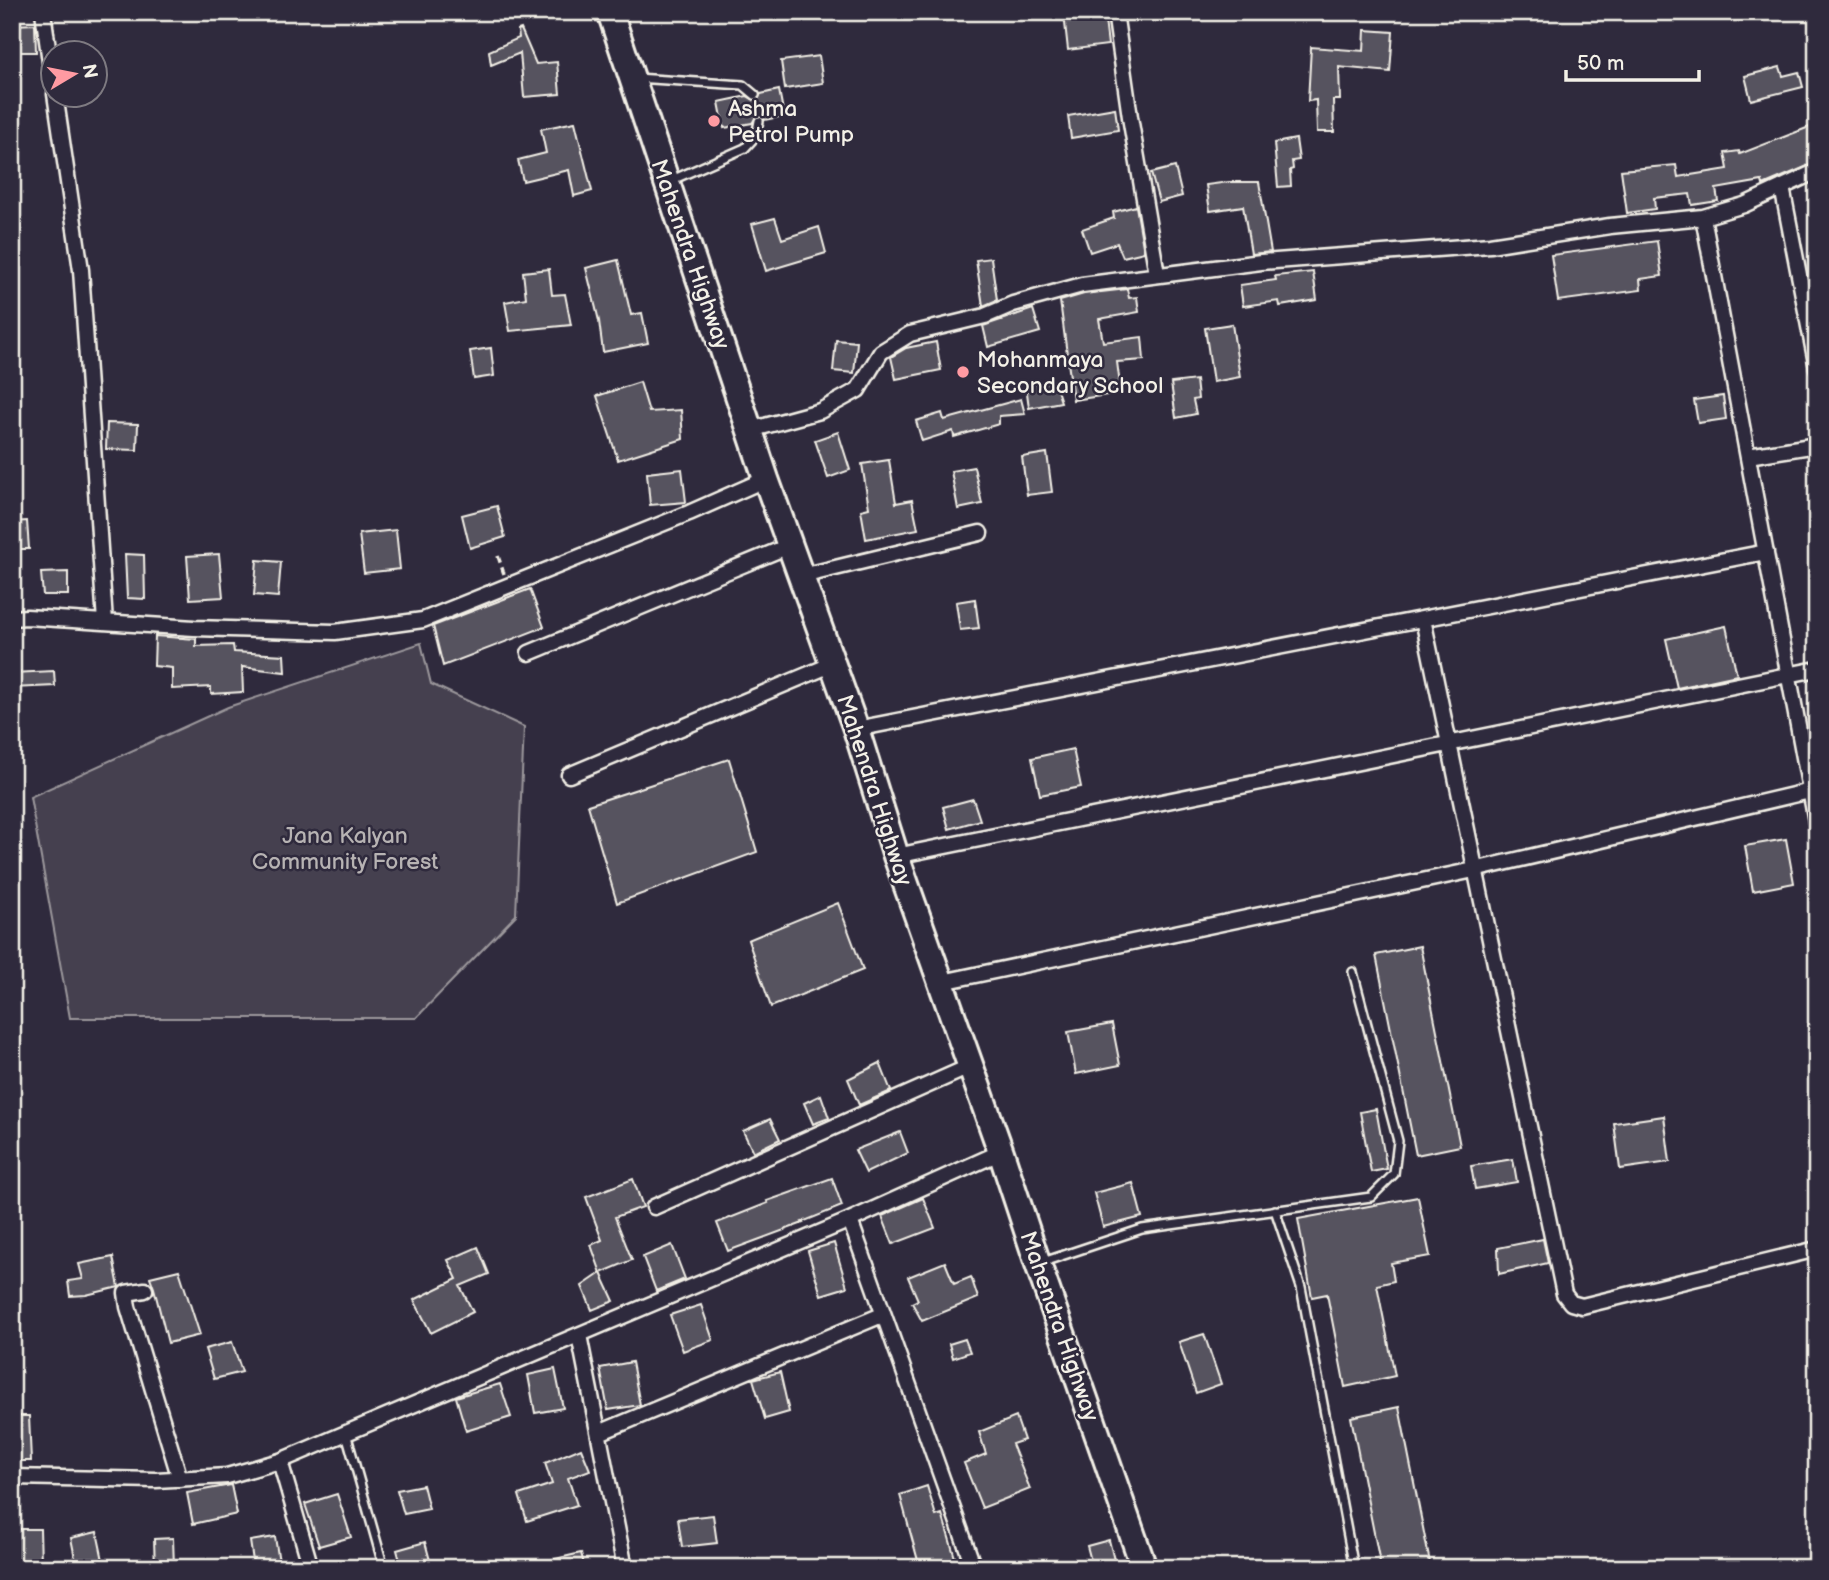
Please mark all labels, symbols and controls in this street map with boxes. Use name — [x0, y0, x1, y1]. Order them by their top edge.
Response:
north arrow — [38, 38, 108, 108]
scale bar — [1566, 38, 1700, 82]
text: 50 m — [1577, 51, 1624, 76]
text: N — [77, 62, 102, 80]
place label: Ashma Petrol Pump — [728, 95, 854, 149]
marker: Ashma Petrol Pump — [706, 113, 722, 129]
street label: Mahendra Highway — [644, 156, 736, 354]
place label: Mohanmaya Secondary School — [977, 346, 1163, 400]
marker: Mohanmaya Secondary School — [955, 364, 971, 380]
street label: Mahendra Highway — [830, 691, 918, 890]
park label: Jana Kalyan Community Forest — [252, 822, 438, 876]
street label: Mahendra Highway — [1013, 1228, 1105, 1426]

